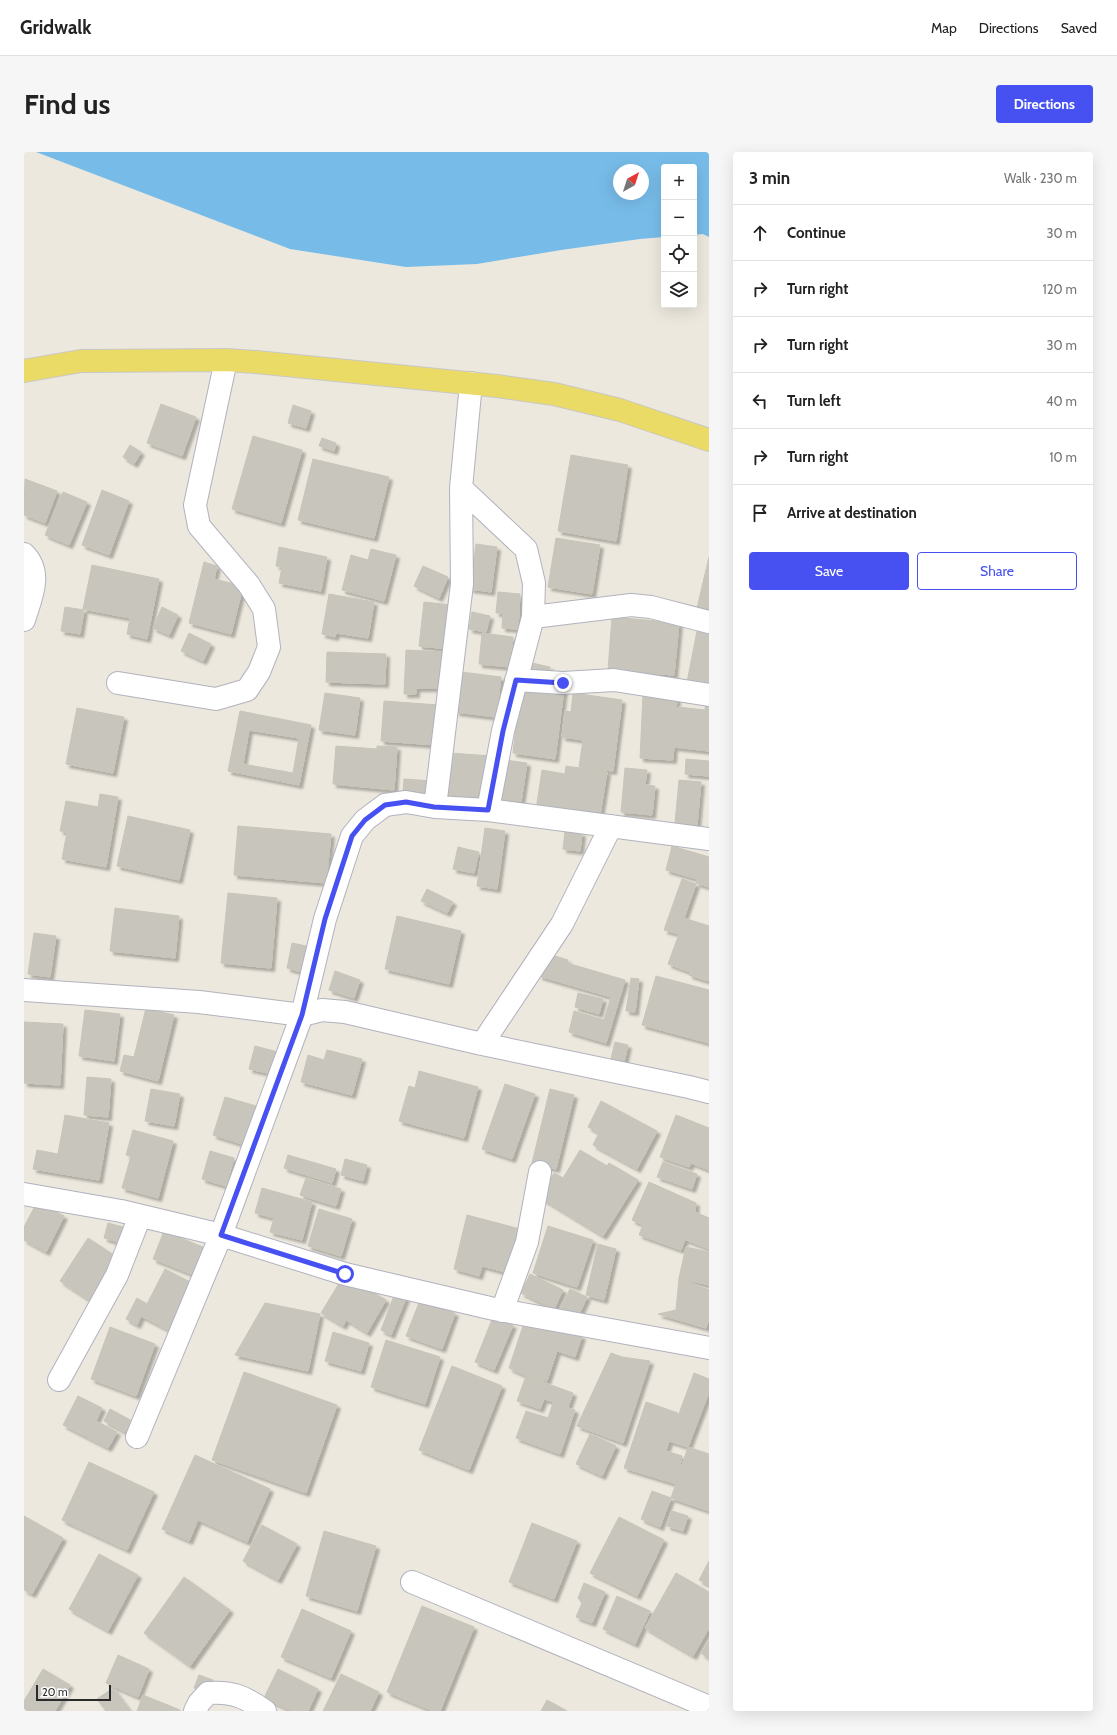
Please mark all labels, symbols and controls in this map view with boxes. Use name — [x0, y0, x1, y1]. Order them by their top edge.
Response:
text: Gridwalk — [20, 16, 92, 39]
text: Map — [931, 19, 957, 37]
text: Directions — [979, 19, 1039, 37]
text: Saved — [1061, 19, 1097, 37]
button: Directions — [996, 85, 1093, 123]
text: Find us — [24, 87, 110, 121]
north arrow — [613, 164, 649, 200]
map controls — [661, 164, 697, 308]
button: + — [661, 164, 697, 200]
text: 3 min — [749, 168, 790, 188]
text: Walk · 230 m — [1004, 170, 1077, 186]
button: − — [661, 200, 697, 236]
icon: ahead — [749, 222, 771, 244]
text: Continue — [787, 224, 846, 242]
text: 30 m — [1047, 225, 1077, 241]
button: locate — [661, 236, 697, 272]
button: layers — [661, 272, 697, 308]
icon: right — [749, 278, 771, 300]
text: Turn right — [787, 280, 848, 298]
text: 120 m — [1043, 281, 1077, 297]
icon: right — [749, 334, 771, 356]
text: Turn right — [787, 336, 848, 354]
text: 30 m — [1047, 337, 1077, 353]
icon: left — [749, 390, 771, 412]
text: Turn left — [787, 392, 841, 410]
text: 40 m — [1046, 393, 1077, 409]
icon: right — [749, 446, 771, 468]
text: Turn right — [787, 448, 848, 466]
text: 10 m — [1049, 449, 1077, 465]
icon: arrive — [749, 502, 771, 524]
text: Arrive at destination — [787, 504, 917, 522]
button: Save — [749, 552, 909, 590]
button: Share — [917, 552, 1077, 590]
route end — [554, 674, 572, 692]
route start — [336, 1265, 354, 1283]
scale bar — [36, 1683, 111, 1702]
text: 20 m — [42, 1685, 68, 1699]

